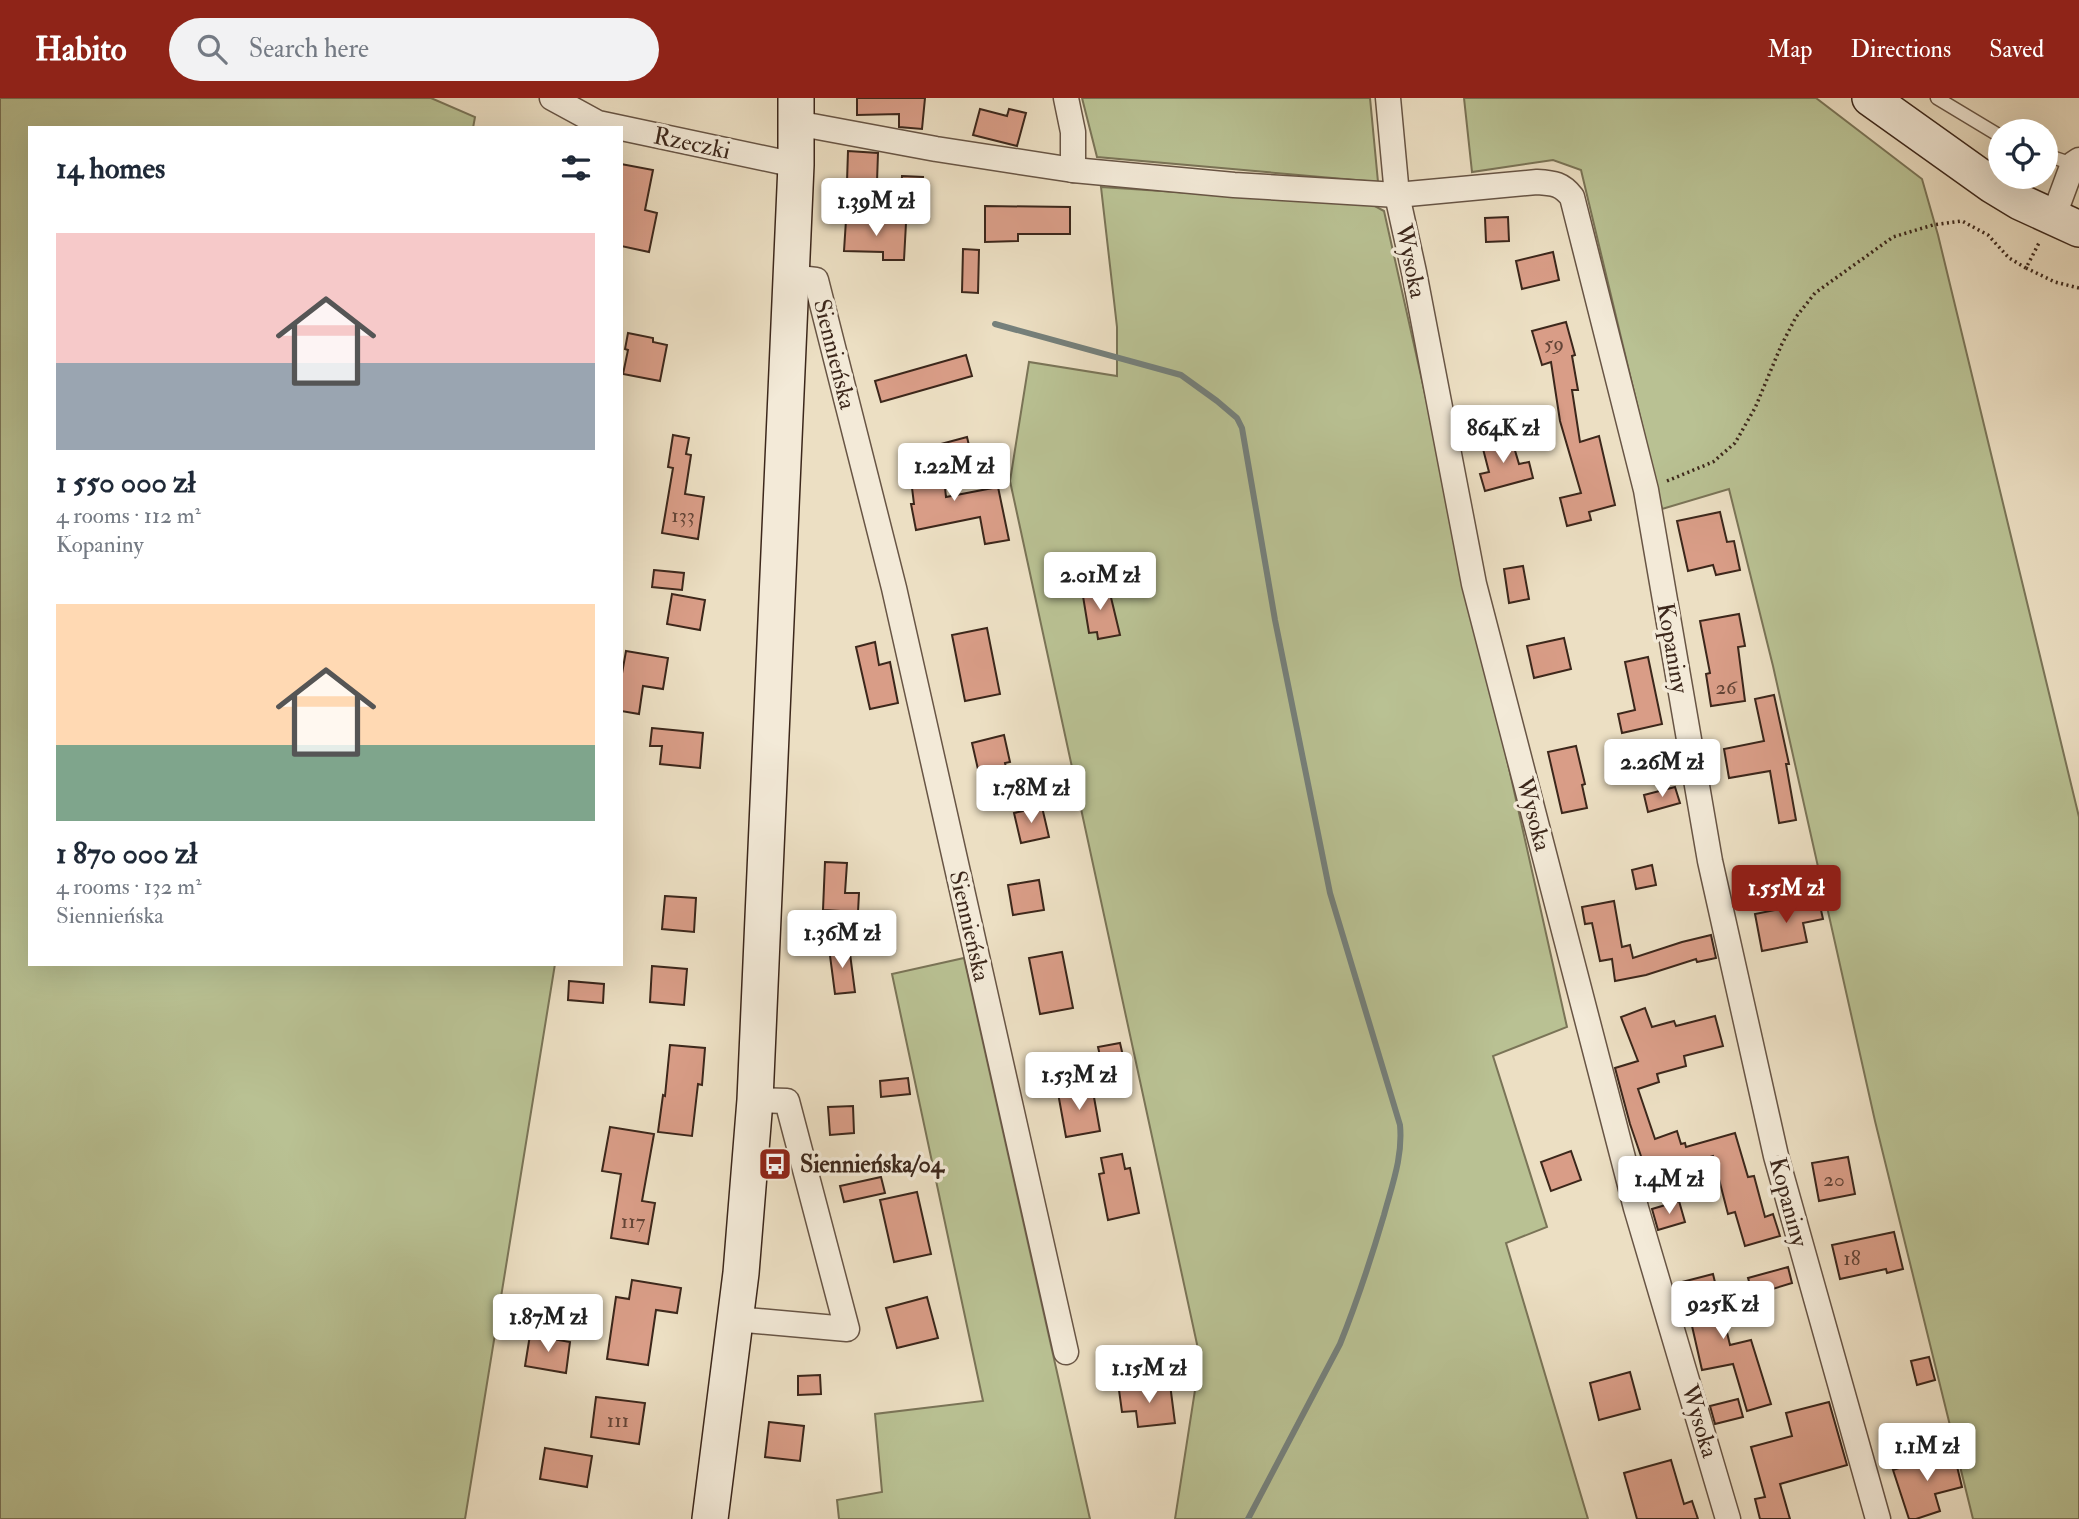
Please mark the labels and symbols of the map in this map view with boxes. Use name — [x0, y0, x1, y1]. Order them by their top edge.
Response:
street label: Rzeczki — [651, 120, 733, 167]
pin: 1.39M zł — [804, 178, 948, 238]
street label: Wysoka — [1387, 220, 1434, 302]
street label: Siennieńska — [806, 296, 863, 413]
house number: 59 — [1544, 330, 1564, 357]
pin: 864K zł — [1438, 406, 1568, 465]
pin: 1.22M zł — [882, 444, 1026, 503]
house number: 133 — [671, 502, 695, 529]
pin: 2.01M zł — [1028, 552, 1172, 612]
street label: Kopaniny — [1649, 600, 1696, 696]
house number: 26 — [1715, 674, 1738, 701]
pin: 2.26M zł — [1590, 740, 1734, 799]
pin: 1.78M zł — [959, 766, 1103, 825]
street label: Wysoka — [1509, 773, 1558, 855]
pin: 1.55M zł — [1714, 866, 1858, 925]
street label: Siennieńska — [942, 868, 998, 985]
pin: 1.36M zł — [770, 910, 914, 970]
pin: 1.53M zł — [1007, 1052, 1151, 1112]
bus stop icon: Siennieńska/04 — [756, 1145, 794, 1183]
place label: Siennieńska/04 — [800, 1149, 946, 1180]
street label: Kopaniny — [1762, 1154, 1815, 1251]
pin: 1.4M zł — [1604, 1156, 1734, 1216]
house number: 20 — [1823, 1166, 1845, 1193]
house number: 117 — [621, 1208, 646, 1235]
house number: 18 — [1843, 1245, 1861, 1272]
pin: 925K zł — [1658, 1282, 1788, 1341]
pin: 1.87M zł — [476, 1294, 620, 1354]
pin: 1.15M zł — [1077, 1346, 1221, 1405]
street label: Wysoka — [1673, 1380, 1726, 1462]
house number: 111 — [607, 1407, 629, 1434]
pin: 1.1M zł — [1862, 1424, 1992, 1483]

